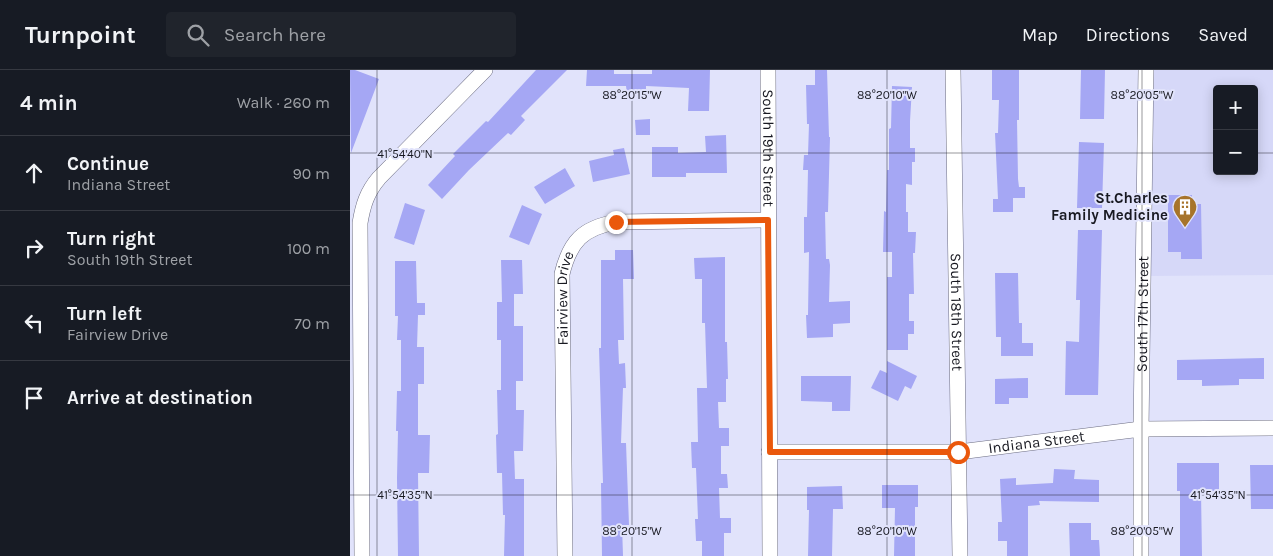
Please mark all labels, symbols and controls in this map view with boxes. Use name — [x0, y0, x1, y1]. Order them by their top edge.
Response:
search box — [166, 12, 516, 57]
text: Turnpoint — [25, 21, 136, 49]
icon: search — [184, 21, 212, 49]
text: Search here — [224, 24, 326, 46]
text: Map — [1022, 24, 1058, 46]
text: Directions — [1086, 24, 1170, 46]
text: Saved — [1198, 24, 1248, 46]
map controls — [1213, 85, 1258, 175]
button: + — [1213, 85, 1258, 130]
text: 88°20'15"W — [602, 88, 662, 102]
text: 88°20'10"W — [857, 88, 917, 102]
text: 88°20'05"W — [1111, 88, 1174, 102]
street label: South 19th Street — [759, 89, 778, 207]
text: 4 min — [20, 91, 78, 115]
text: Walk · 260 m — [237, 93, 330, 112]
button: − — [1213, 130, 1258, 175]
text: 41°54'40"N — [377, 147, 433, 161]
text: Continue — [67, 153, 149, 175]
icon: ahead — [20, 159, 48, 187]
text: 90 m — [292, 164, 330, 183]
text: Indiana Street — [67, 175, 170, 194]
place label: St.Charles Family Medicine — [1051, 189, 1168, 224]
building icon: St.Charles Family Medicine — [1172, 194, 1198, 228]
route end — [605, 211, 628, 234]
text: Turn right — [67, 228, 156, 250]
icon: right — [20, 234, 48, 262]
text: 100 m — [287, 239, 330, 258]
street label: Fairview Drive — [553, 248, 578, 346]
text: South 19th Street — [67, 250, 193, 269]
street label: South 18th Street — [947, 253, 966, 372]
street label: South 17th Street — [1133, 255, 1152, 372]
text: Turn left — [67, 303, 142, 325]
icon: left — [20, 309, 48, 337]
text: 70 m — [294, 314, 330, 333]
text: Fairview Drive — [67, 325, 168, 344]
icon: arrive — [20, 384, 48, 412]
text: Arrive at destination — [67, 387, 253, 409]
street label: Indiana Street — [987, 427, 1086, 457]
route start — [947, 441, 970, 464]
text: 41°54'35"N — [377, 488, 433, 502]
text: 41°54'35"N — [1190, 488, 1246, 502]
text: 88°20'15"W — [602, 524, 662, 538]
text: 88°20'10"W — [857, 524, 917, 538]
text: 88°20'05"W — [1111, 524, 1174, 538]

